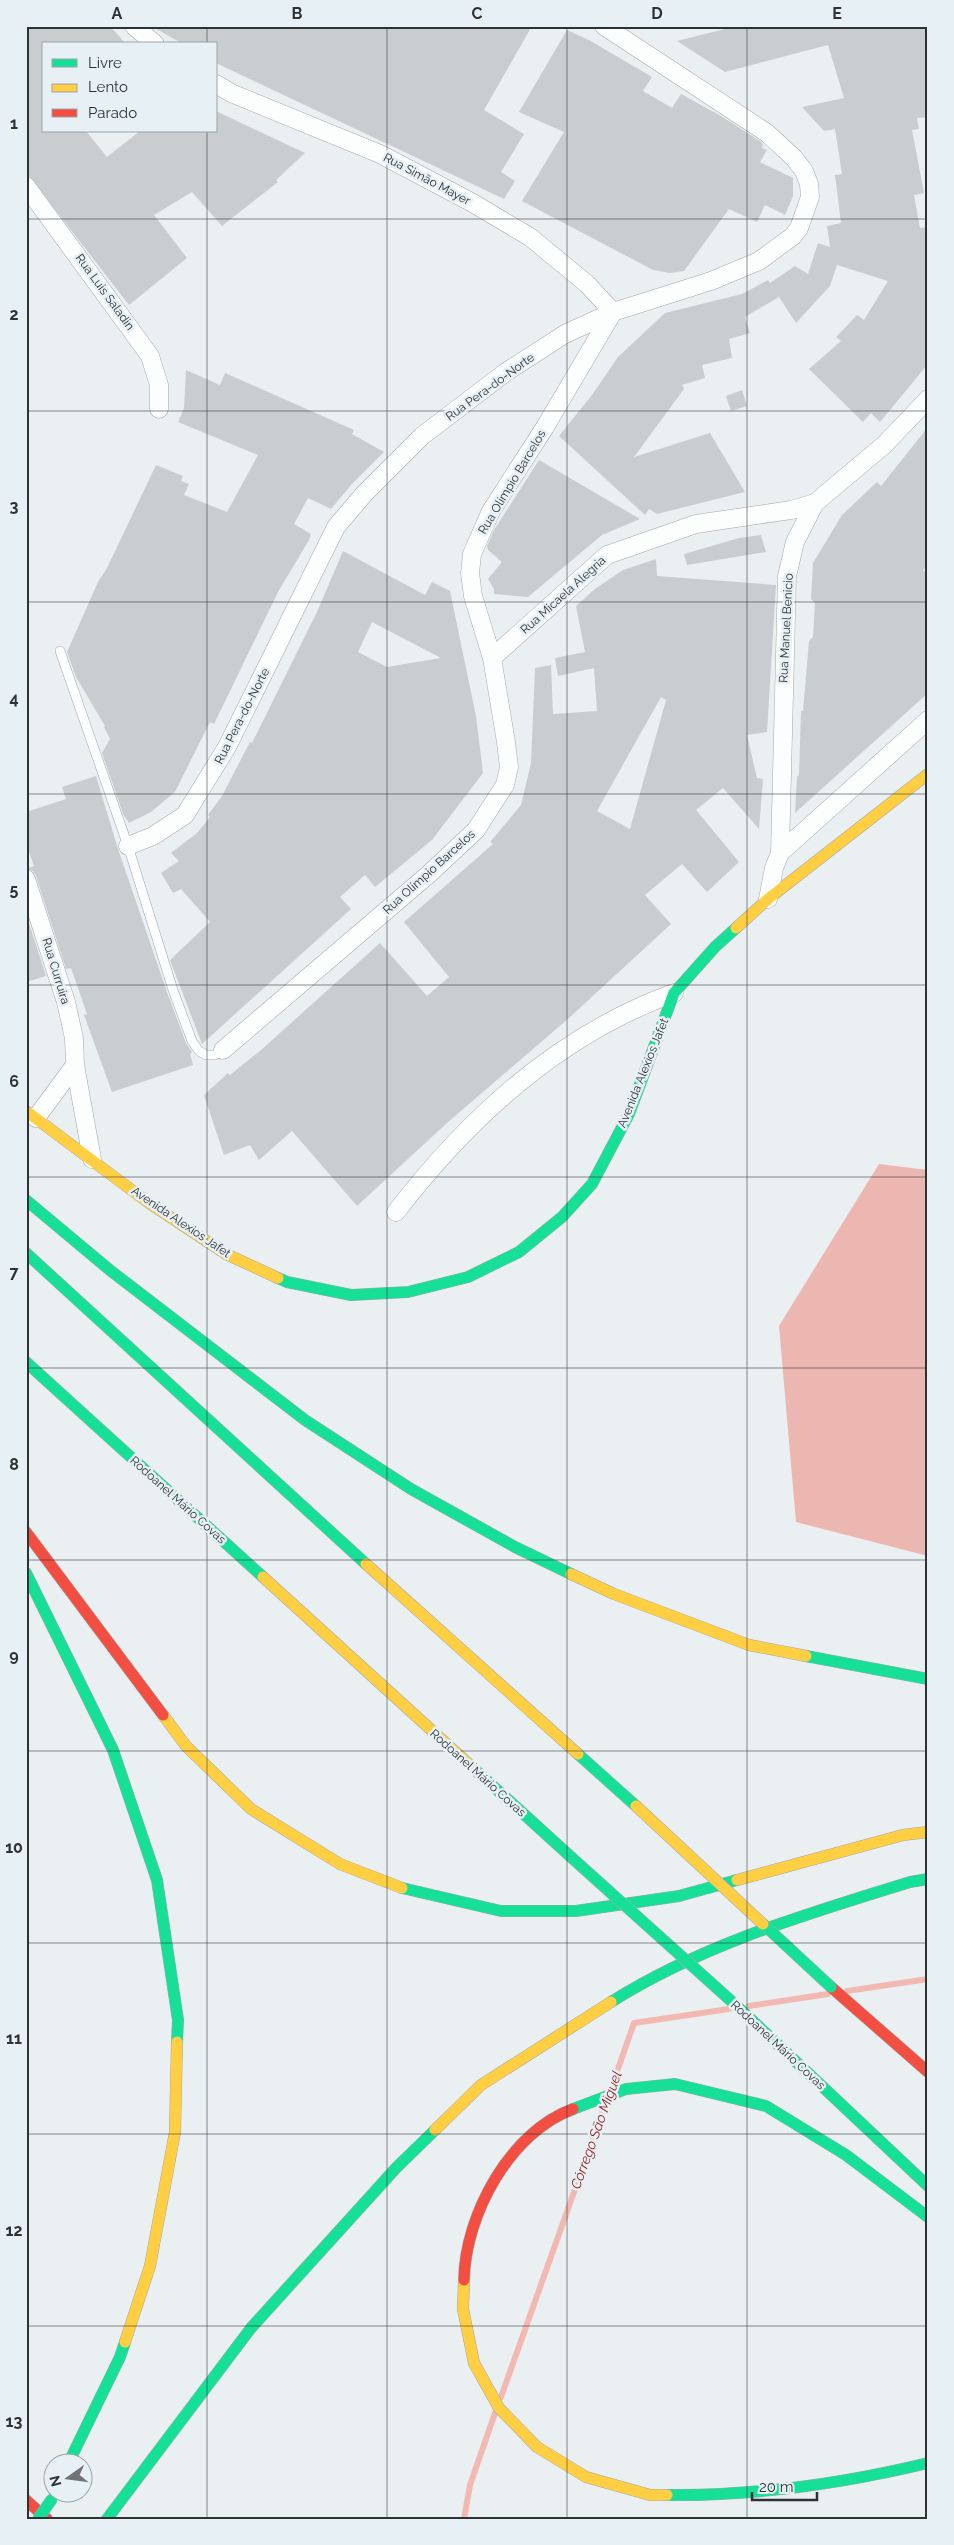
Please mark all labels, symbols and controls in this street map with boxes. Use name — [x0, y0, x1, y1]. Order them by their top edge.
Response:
text: A — [112, 4, 123, 23]
text: B — [292, 4, 303, 23]
text: C — [472, 4, 483, 23]
text: D — [651, 4, 663, 23]
text: E — [832, 4, 842, 23]
legend — [42, 42, 218, 132]
text: Livre — [88, 54, 122, 72]
text: Lento — [88, 78, 128, 96]
text: Parado — [88, 104, 137, 122]
text: 1 — [10, 114, 18, 133]
street label: Rua Simão Mayer — [381, 150, 474, 208]
street label: Rua Luis Saladin — [73, 251, 137, 333]
text: 2 — [9, 305, 19, 324]
street label: Rua Pera-do-Norte — [443, 350, 537, 424]
street label: Rua Olímpio Barcelos — [475, 427, 549, 537]
text: 3 — [10, 497, 19, 516]
street label: Rua Micaela Alegria — [518, 553, 608, 637]
street label: Rua Manuel Benicio — [776, 573, 796, 683]
street label: Rua Pera-do-Norte — [212, 666, 272, 766]
text: 4 — [9, 689, 19, 708]
street label: Rua Olímpio Barcelos — [380, 827, 478, 917]
text: 5 — [10, 880, 19, 899]
street label: Rua Curruira — [39, 936, 73, 1006]
street label: Avenida Alexios Jafet — [615, 1016, 671, 1130]
text: 6 — [9, 1072, 19, 1091]
street label: Avenida Alexios Jafet — [129, 1184, 233, 1260]
text: 7 — [10, 1263, 19, 1282]
street label: Rodoanel Mário Covas — [127, 1453, 229, 1547]
text: 8 — [9, 1455, 19, 1474]
text: 9 — [9, 1646, 19, 1665]
street label: Rodoanel Mário Covas — [427, 1726, 529, 1820]
text: 10 — [5, 1838, 23, 1857]
street label: Rodoanel Mário Covas — [728, 1998, 828, 2092]
text: 11 — [6, 2029, 22, 2048]
water label: Córrego São Miguel — [567, 2069, 625, 2191]
text: 12 — [6, 2221, 22, 2240]
text: 13 — [6, 2412, 22, 2431]
north arrow — [42, 2452, 92, 2502]
scale bar — [752, 2470, 816, 2502]
text: N — [46, 2474, 64, 2488]
text: 20 m — [759, 2478, 794, 2496]

